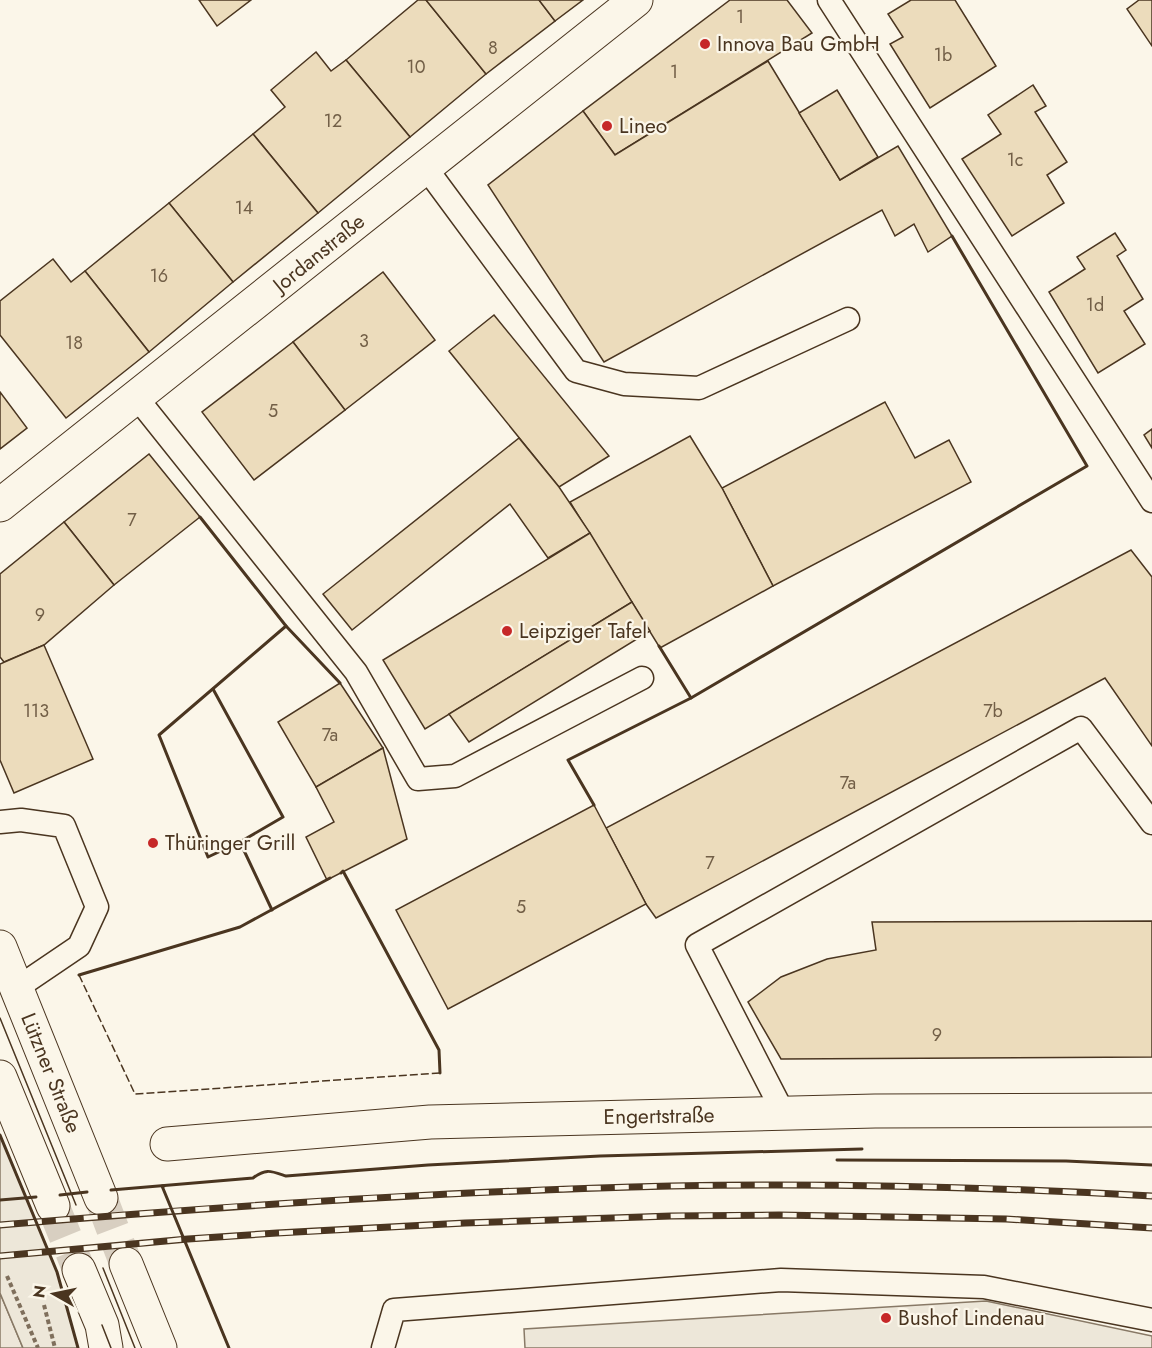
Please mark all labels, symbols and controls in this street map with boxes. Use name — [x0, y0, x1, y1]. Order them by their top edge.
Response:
house number: 1 — [736, 4, 744, 30]
place label: Innova Bau GmbH — [717, 29, 880, 59]
house number: 8 — [488, 35, 498, 61]
marker: Innova Bau GmbH — [698, 37, 712, 51]
house number: 1b — [934, 42, 952, 68]
house number: 10 — [407, 54, 426, 80]
house number: 1 — [670, 59, 678, 85]
house number: 12 — [324, 108, 342, 134]
place label: Lineo — [619, 111, 667, 141]
marker: Lineo — [600, 119, 614, 133]
house number: 1c — [1007, 147, 1023, 173]
house number: 14 — [235, 195, 253, 221]
street label: Jordanstraße — [264, 207, 371, 301]
house number: 16 — [150, 263, 168, 289]
house number: 1d — [1086, 292, 1104, 318]
house number: 3 — [359, 328, 369, 354]
house number: 18 — [65, 330, 83, 356]
house number: 5 — [268, 398, 278, 424]
house number: 7 — [127, 507, 137, 533]
house number: 9 — [35, 602, 45, 628]
place label: Leipziger Tafel — [519, 616, 647, 646]
marker: Leipziger Tafel — [500, 624, 514, 638]
house number: 113 — [23, 698, 49, 724]
house number: 7b — [983, 698, 1003, 724]
house number: 7a — [322, 722, 338, 748]
house number: 7a — [840, 770, 856, 796]
place label: Thüringer Grill — [165, 828, 295, 858]
marker: Thüringer Grill — [146, 836, 160, 850]
house number: 7 — [705, 850, 715, 876]
house number: 5 — [516, 894, 526, 920]
street label: Lützner Straße — [13, 1008, 89, 1138]
house number: 9 — [932, 1022, 942, 1048]
street label: Engertstraße — [603, 1100, 715, 1132]
north arrow — [24, 1264, 84, 1324]
text: N — [27, 1284, 52, 1300]
place label: Bushof Lindenau — [898, 1303, 1045, 1333]
marker: Bushof Lindenau — [879, 1311, 893, 1325]

